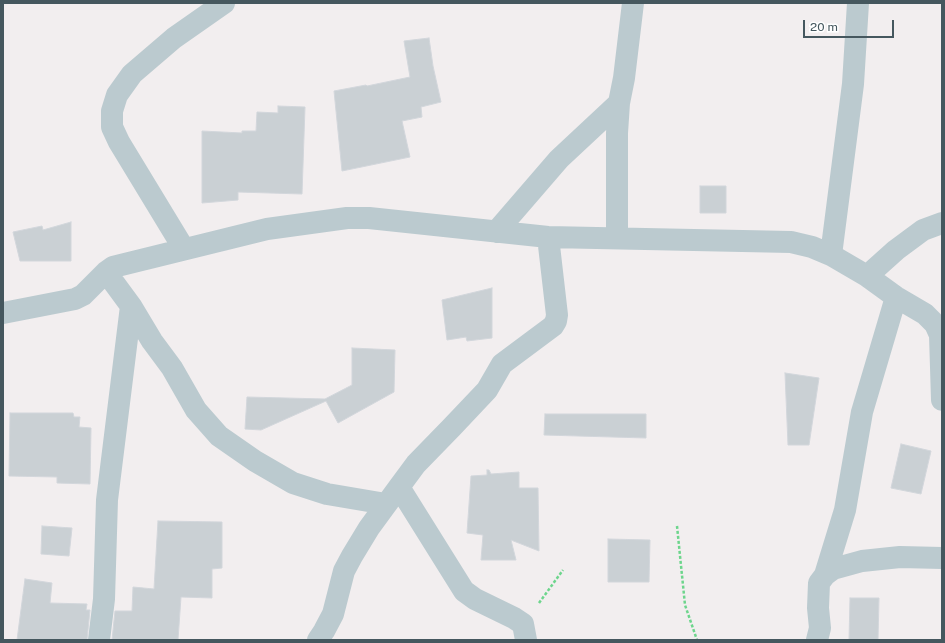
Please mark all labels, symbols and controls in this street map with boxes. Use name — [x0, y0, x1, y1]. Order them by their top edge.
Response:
scale bar — [805, 12, 896, 38]
text: 20 m — [810, 20, 838, 34]

